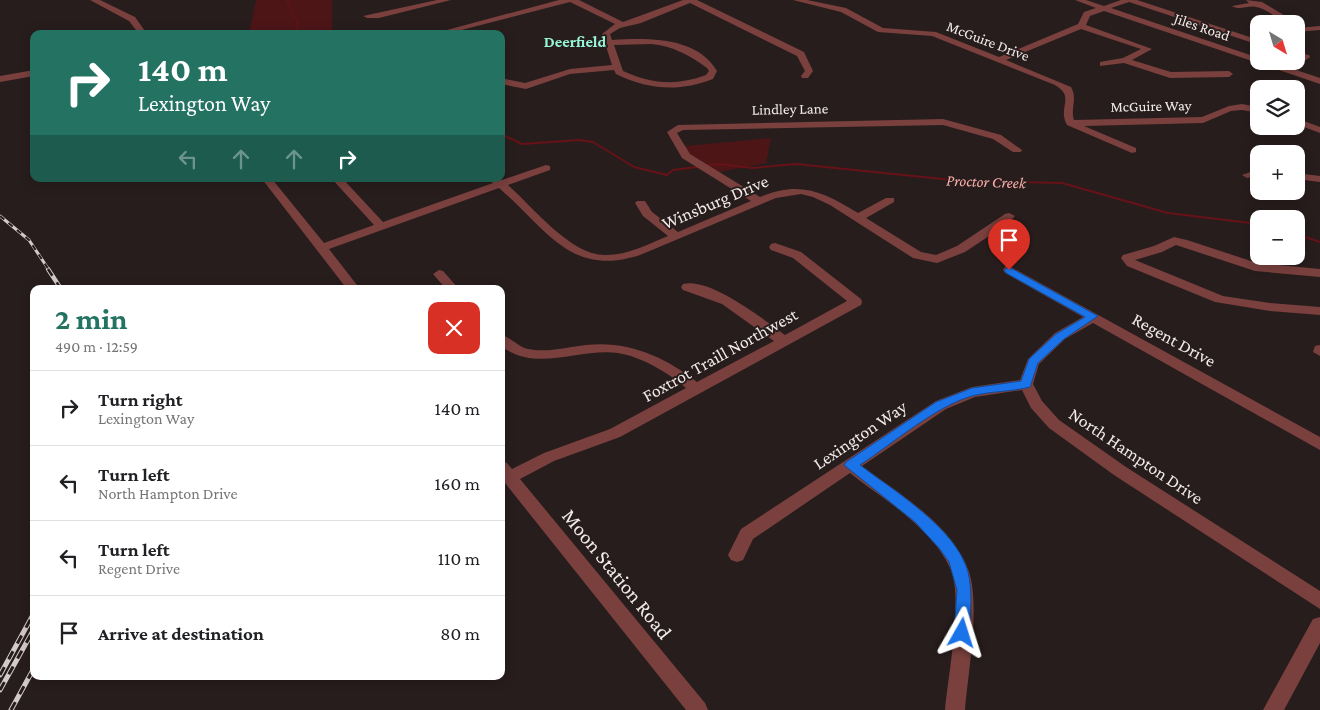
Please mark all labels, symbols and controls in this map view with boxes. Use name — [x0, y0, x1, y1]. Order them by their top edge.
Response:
street label: Jiles Road — [1170, 9, 1232, 45]
north arrow — [1250, 15, 1305, 70]
map controls — [1250, 15, 1305, 265]
street label: McGuire Drive — [944, 18, 1032, 64]
district label: Deerfield — [544, 33, 607, 50]
icon: right — [55, 50, 120, 115]
text: 140 m — [138, 50, 228, 89]
button: layers — [1250, 80, 1305, 135]
text: Lexington Way — [138, 91, 270, 116]
street label: McGuire Way — [1110, 97, 1192, 116]
street label: Lindley Lane — [752, 100, 829, 119]
icon: left — [174, 145, 202, 173]
icon: ahead — [227, 145, 255, 173]
icon: ahead — [280, 145, 308, 173]
icon: right — [333, 145, 361, 173]
button: + — [1250, 145, 1305, 200]
street label: Winsburg Drive — [659, 171, 771, 233]
water label: Proctor Creek — [946, 172, 1027, 191]
button: − — [1250, 210, 1305, 265]
pin — [988, 219, 1030, 270]
icon: arrive — [995, 226, 1023, 254]
text: 2 min — [55, 302, 127, 335]
button: close — [428, 302, 480, 354]
street label: Foxtrot Traill Northwest — [639, 304, 802, 406]
street label: Regent Drive — [1129, 309, 1219, 371]
text: 490 m · 12:59 — [55, 338, 138, 355]
text: Turn right — [98, 389, 183, 410]
icon: right — [55, 394, 83, 422]
street label: Lexington Way — [810, 396, 911, 474]
text: 140 m — [434, 398, 480, 419]
street label: North Hampton Drive — [1065, 404, 1207, 508]
text: Lexington Way — [98, 410, 194, 427]
text: Turn left — [98, 464, 170, 485]
icon: left — [55, 469, 83, 497]
text: 160 m — [434, 473, 480, 494]
text: North Hampton Drive — [98, 485, 238, 502]
street label: Moon Station Road — [557, 504, 677, 644]
text: Turn left — [98, 539, 170, 560]
icon: left — [55, 544, 83, 572]
text: 110 m — [438, 548, 480, 569]
text: Regent Drive — [98, 560, 180, 577]
position arrow — [935, 606, 987, 658]
icon: arrive — [55, 619, 83, 647]
text: Arrive at destination — [98, 623, 264, 644]
text: 80 m — [440, 623, 480, 644]

